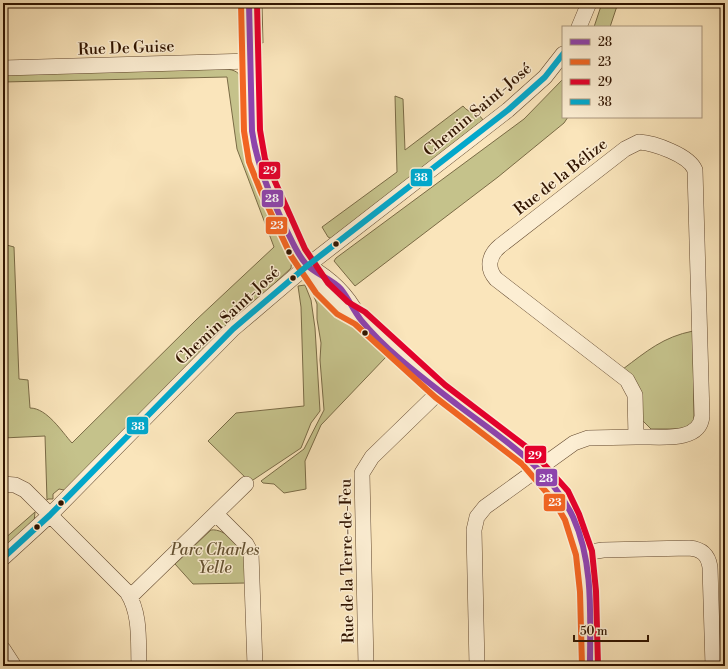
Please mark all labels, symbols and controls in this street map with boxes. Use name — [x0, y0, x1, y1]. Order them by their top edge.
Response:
legend — [562, 26, 702, 118]
text: 28 — [598, 35, 612, 50]
street label: Rue De Guise — [77, 36, 175, 60]
text: 23 — [598, 55, 612, 70]
street label: Chemin Saint-José — [419, 59, 536, 161]
text: 29 — [598, 75, 612, 90]
text: 38 — [598, 95, 612, 110]
street label: Rue de la Bélize — [510, 134, 611, 220]
line badge: 29 — [258, 161, 281, 180]
text: 29 — [263, 164, 277, 178]
line badge: 38 — [410, 168, 433, 187]
text: 38 — [414, 171, 428, 185]
line badge: 28 — [261, 189, 284, 208]
text: 28 — [265, 192, 279, 206]
line badge: 23 — [265, 216, 288, 235]
text: 23 — [270, 219, 284, 233]
unlabelled marker — [331, 239, 341, 249]
unlabelled marker — [284, 247, 294, 257]
street label: Chemin Saint-José — [171, 262, 284, 369]
unlabelled marker — [288, 273, 298, 283]
unlabelled marker — [360, 328, 370, 338]
line badge: 38 — [126, 416, 149, 435]
text: 38 — [131, 420, 145, 434]
line badge: 29 — [524, 445, 547, 464]
text: 29 — [528, 449, 542, 463]
line badge: 28 — [535, 468, 558, 487]
text: 28 — [539, 472, 553, 486]
street label: Rue de la Terre-de-Feu — [336, 479, 358, 643]
line badge: 23 — [543, 493, 566, 512]
text: 23 — [548, 496, 562, 510]
unlabelled marker — [56, 498, 66, 508]
unlabelled marker — [32, 522, 42, 532]
park label: Parc Charles Yelle — [169, 540, 260, 578]
scale bar — [574, 617, 648, 643]
text: 50 m — [580, 624, 608, 639]

